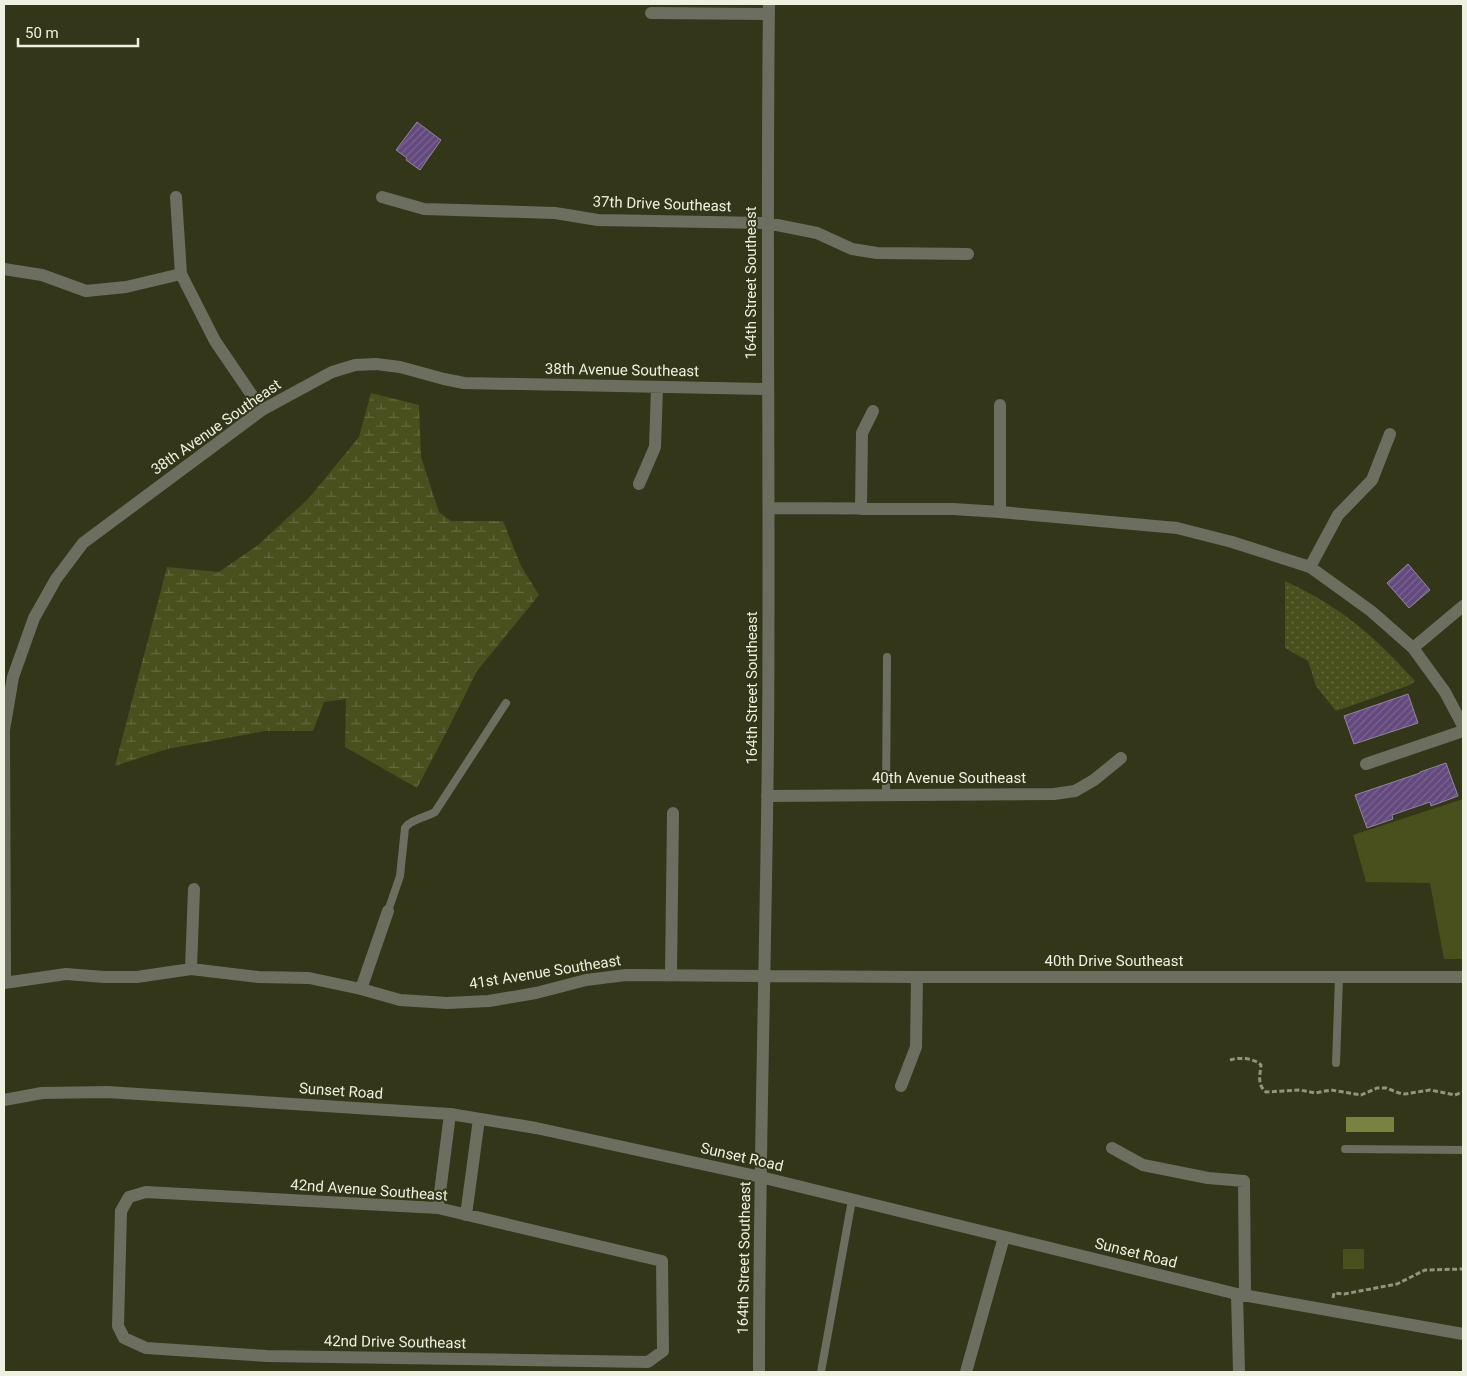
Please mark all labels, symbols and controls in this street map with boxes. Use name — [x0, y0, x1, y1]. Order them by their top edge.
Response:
scale bar — [18, 15, 138, 47]
text: 50 m — [25, 24, 59, 42]
street label: 37th Drive Southeast — [592, 193, 732, 215]
street label: 164th Street Southeast — [742, 206, 760, 360]
street label: 38th Avenue Southeast — [545, 360, 699, 380]
street label: 38th Avenue Southeast — [148, 375, 284, 479]
street label: 164th Street Southeast — [743, 611, 761, 765]
street label: 40th Avenue Southeast — [872, 769, 1026, 787]
street label: 41st Avenue Southeast — [468, 951, 622, 993]
street label: 40th Drive Southeast — [1045, 952, 1184, 970]
street label: Sunset Road — [298, 1079, 384, 1103]
street label: Sunset Road — [699, 1139, 785, 1175]
street label: 42nd Avenue Southeast — [290, 1176, 448, 1204]
street label: 164th Street Southeast — [734, 1181, 754, 1335]
street label: Sunset Road — [1093, 1234, 1179, 1272]
street label: 42nd Drive Southeast — [324, 1332, 466, 1352]

